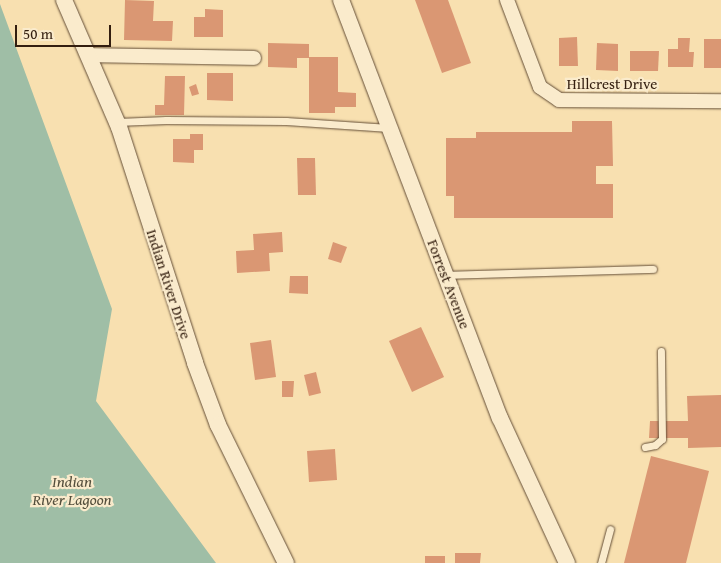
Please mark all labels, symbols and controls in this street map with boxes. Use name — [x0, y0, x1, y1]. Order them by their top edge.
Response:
scale bar — [18, 15, 114, 47]
text: 50 m — [23, 23, 53, 44]
street label: Hillcrest Drive — [567, 75, 657, 93]
street label: Indian River Drive — [143, 227, 195, 341]
street label: Forrest Avenue — [424, 237, 474, 331]
water label: Indian River Lagoon — [32, 471, 112, 509]

